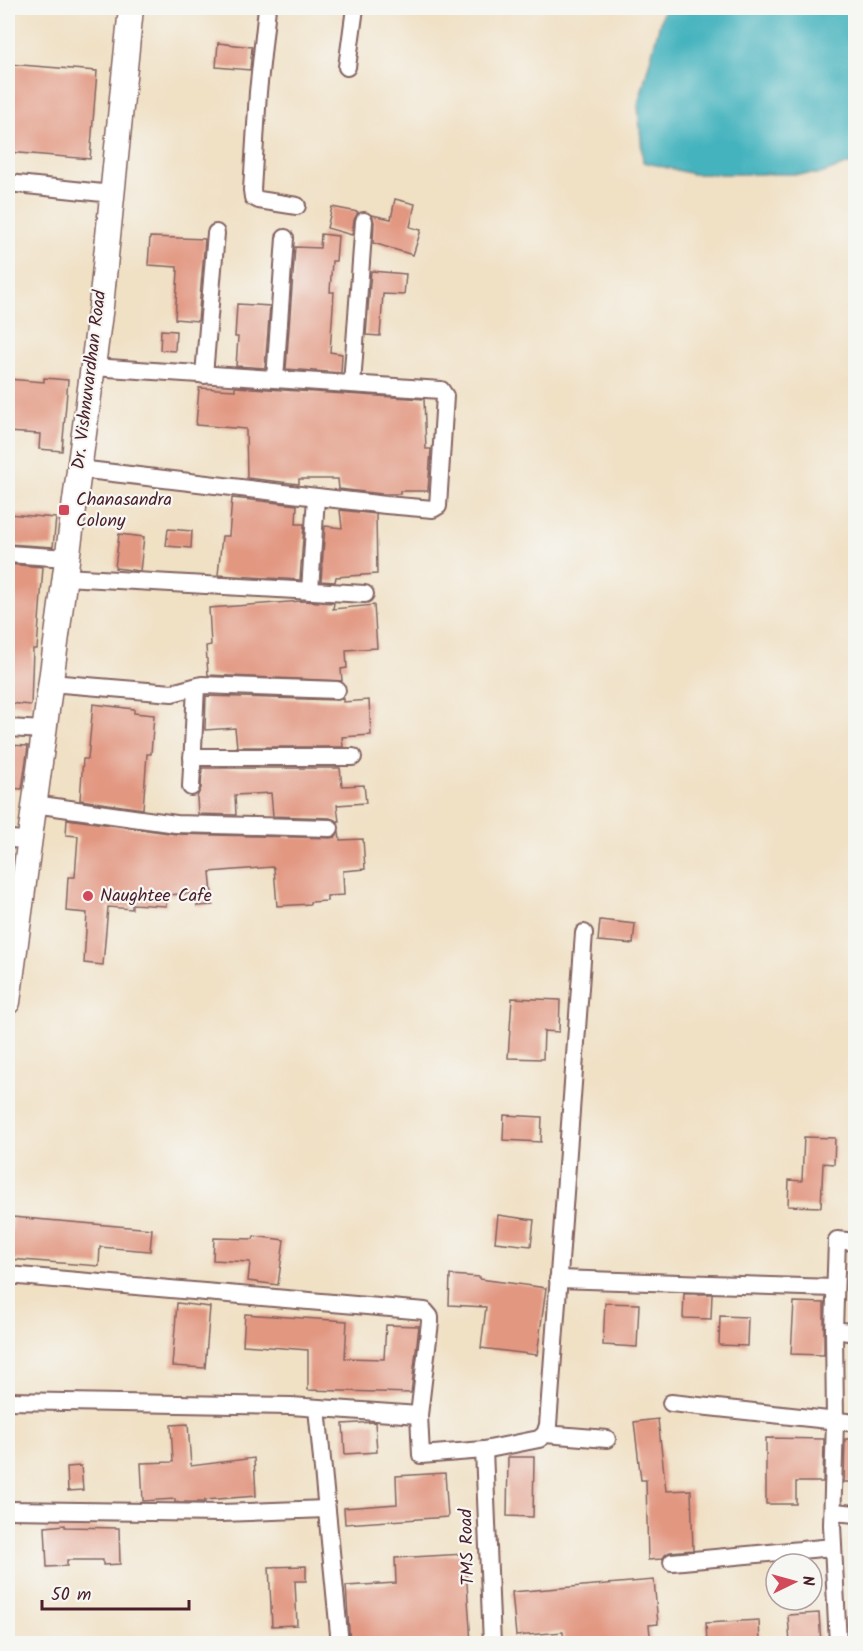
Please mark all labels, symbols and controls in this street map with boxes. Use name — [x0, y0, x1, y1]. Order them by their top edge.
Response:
street label: Dr. Vishnuvardhan Road — [65, 288, 116, 471]
place label: Chanasandra Colony — [76, 486, 172, 536]
marker: Chanasandra Colony — [57, 503, 71, 517]
place label: Naughtee Cafe — [100, 882, 212, 911]
marker: Naughtee Cafe — [81, 889, 95, 903]
street label: TMS Road — [452, 1507, 484, 1586]
north arrow — [764, 1552, 824, 1612]
scale bar — [42, 1573, 189, 1611]
text: N — [795, 1575, 820, 1587]
text: 50 m — [51, 1581, 91, 1610]

